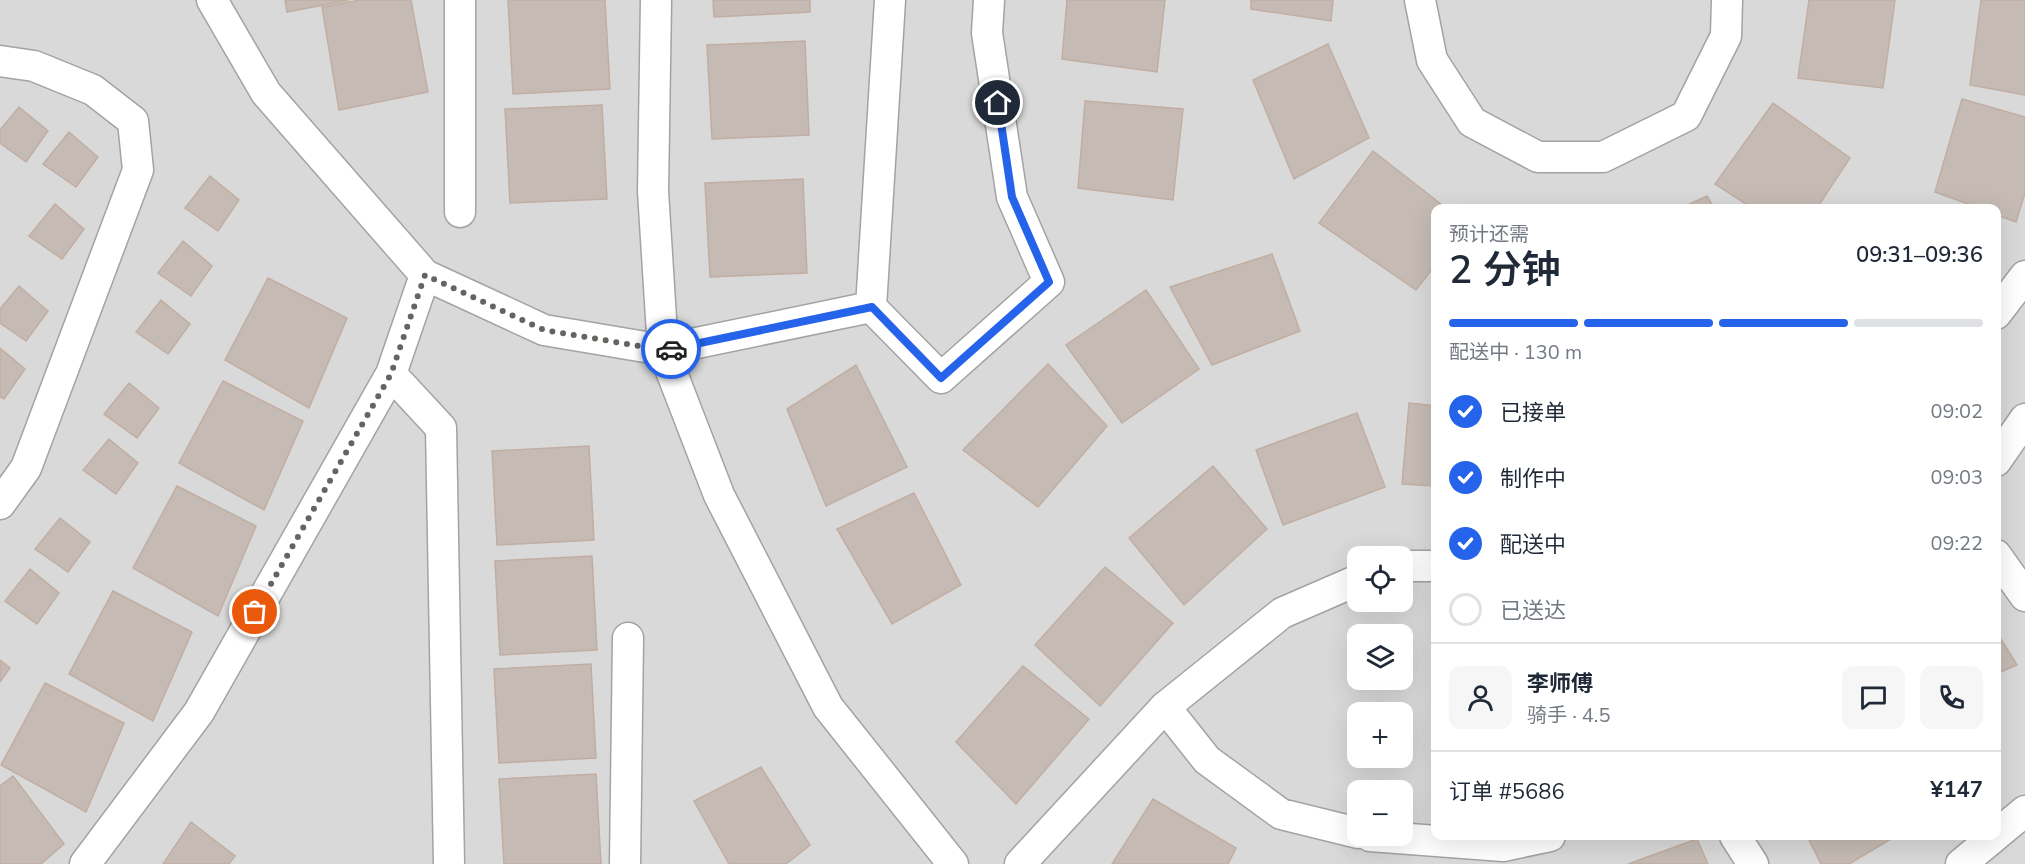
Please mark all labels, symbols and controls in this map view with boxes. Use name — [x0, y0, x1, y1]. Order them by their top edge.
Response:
pin — [972, 77, 1023, 128]
icon: home — [981, 86, 1014, 119]
text: 预计还需 — [1449, 221, 1529, 248]
text: 09:31–09:36 — [1856, 240, 1983, 270]
text: 2 分钟 — [1449, 244, 1561, 297]
courier — [641, 319, 701, 379]
icon: car — [655, 333, 688, 366]
text: 配送中 · 130 m — [1449, 339, 1582, 366]
icon: check — [1449, 395, 1482, 428]
text: 已接单 — [1500, 398, 1566, 428]
text: 09:02 — [1930, 398, 1983, 425]
icon: check — [1449, 461, 1482, 494]
text: 制作中 — [1500, 464, 1566, 494]
text: 09:03 — [1930, 464, 1983, 491]
icon: check — [1449, 527, 1482, 560]
text: 配送中 — [1500, 530, 1566, 560]
text: 09:22 — [1930, 530, 1983, 557]
map controls — [1347, 546, 1413, 846]
button: locate — [1347, 546, 1413, 612]
pin — [229, 586, 280, 637]
icon: bag — [238, 595, 271, 628]
text: 已送达 — [1500, 596, 1566, 626]
button: layers — [1347, 624, 1413, 690]
button: person — [1449, 666, 1512, 729]
button: chat — [1842, 666, 1905, 729]
button: phone — [1920, 666, 1983, 729]
text: 李师傅 — [1527, 669, 1593, 699]
button: + — [1347, 702, 1413, 768]
text: 骑手 · 4.5 — [1527, 702, 1610, 729]
text: ¥147 — [1930, 775, 1983, 805]
text: 订单 #5686 — [1449, 777, 1565, 807]
button: − — [1347, 780, 1413, 846]

